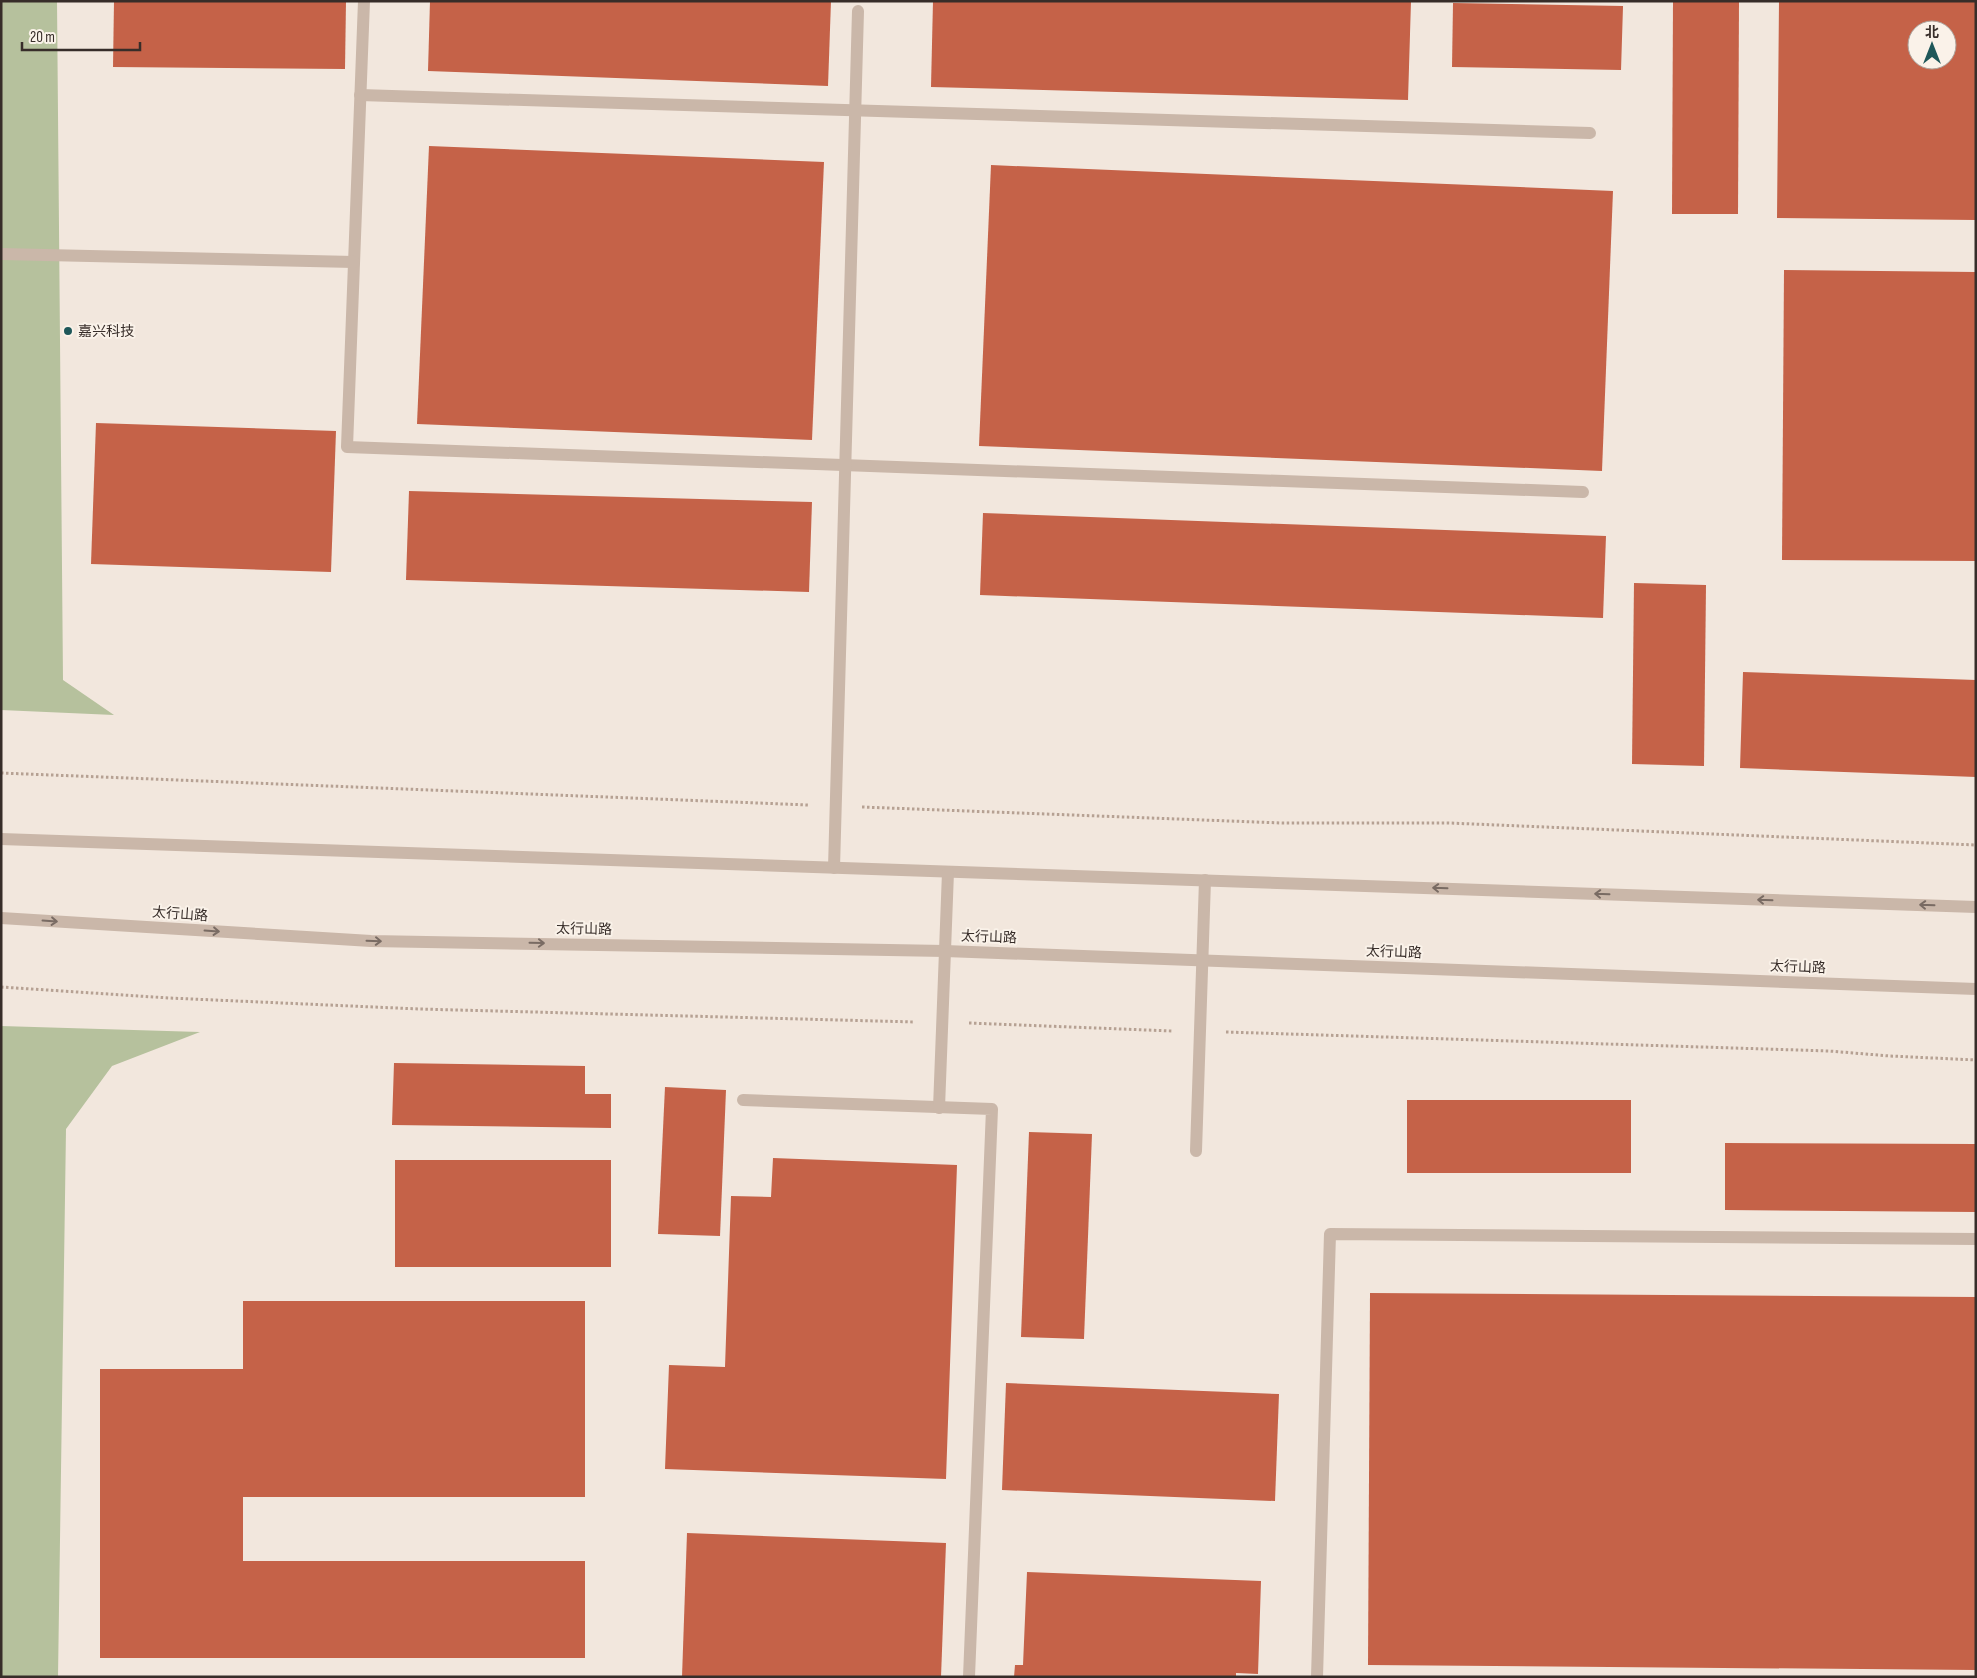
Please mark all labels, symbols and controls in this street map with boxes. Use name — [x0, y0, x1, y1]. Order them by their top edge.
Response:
scale bar — [22, 20, 140, 52]
north arrow — [1907, 20, 1957, 70]
text: 北 — [1925, 24, 1939, 41]
text: 20 m — [30, 28, 55, 47]
place label: 嘉兴科技 — [78, 323, 134, 340]
marker: 嘉兴科技 — [62, 325, 74, 337]
one-way arrow — [1432, 884, 1448, 893]
one-way arrow — [1594, 889, 1610, 899]
one-way arrow — [1757, 895, 1773, 904]
one-way arrow — [1919, 901, 1935, 910]
street label: 太行山路 — [151, 904, 209, 924]
one-way arrow — [42, 917, 58, 926]
street label: 太行山路 — [556, 920, 612, 938]
one-way arrow — [204, 927, 220, 936]
street label: 太行山路 — [961, 928, 1017, 946]
one-way arrow — [366, 936, 382, 945]
one-way arrow — [528, 938, 545, 948]
street label: 太行山路 — [1366, 943, 1422, 961]
street label: 太行山路 — [1770, 958, 1826, 976]

